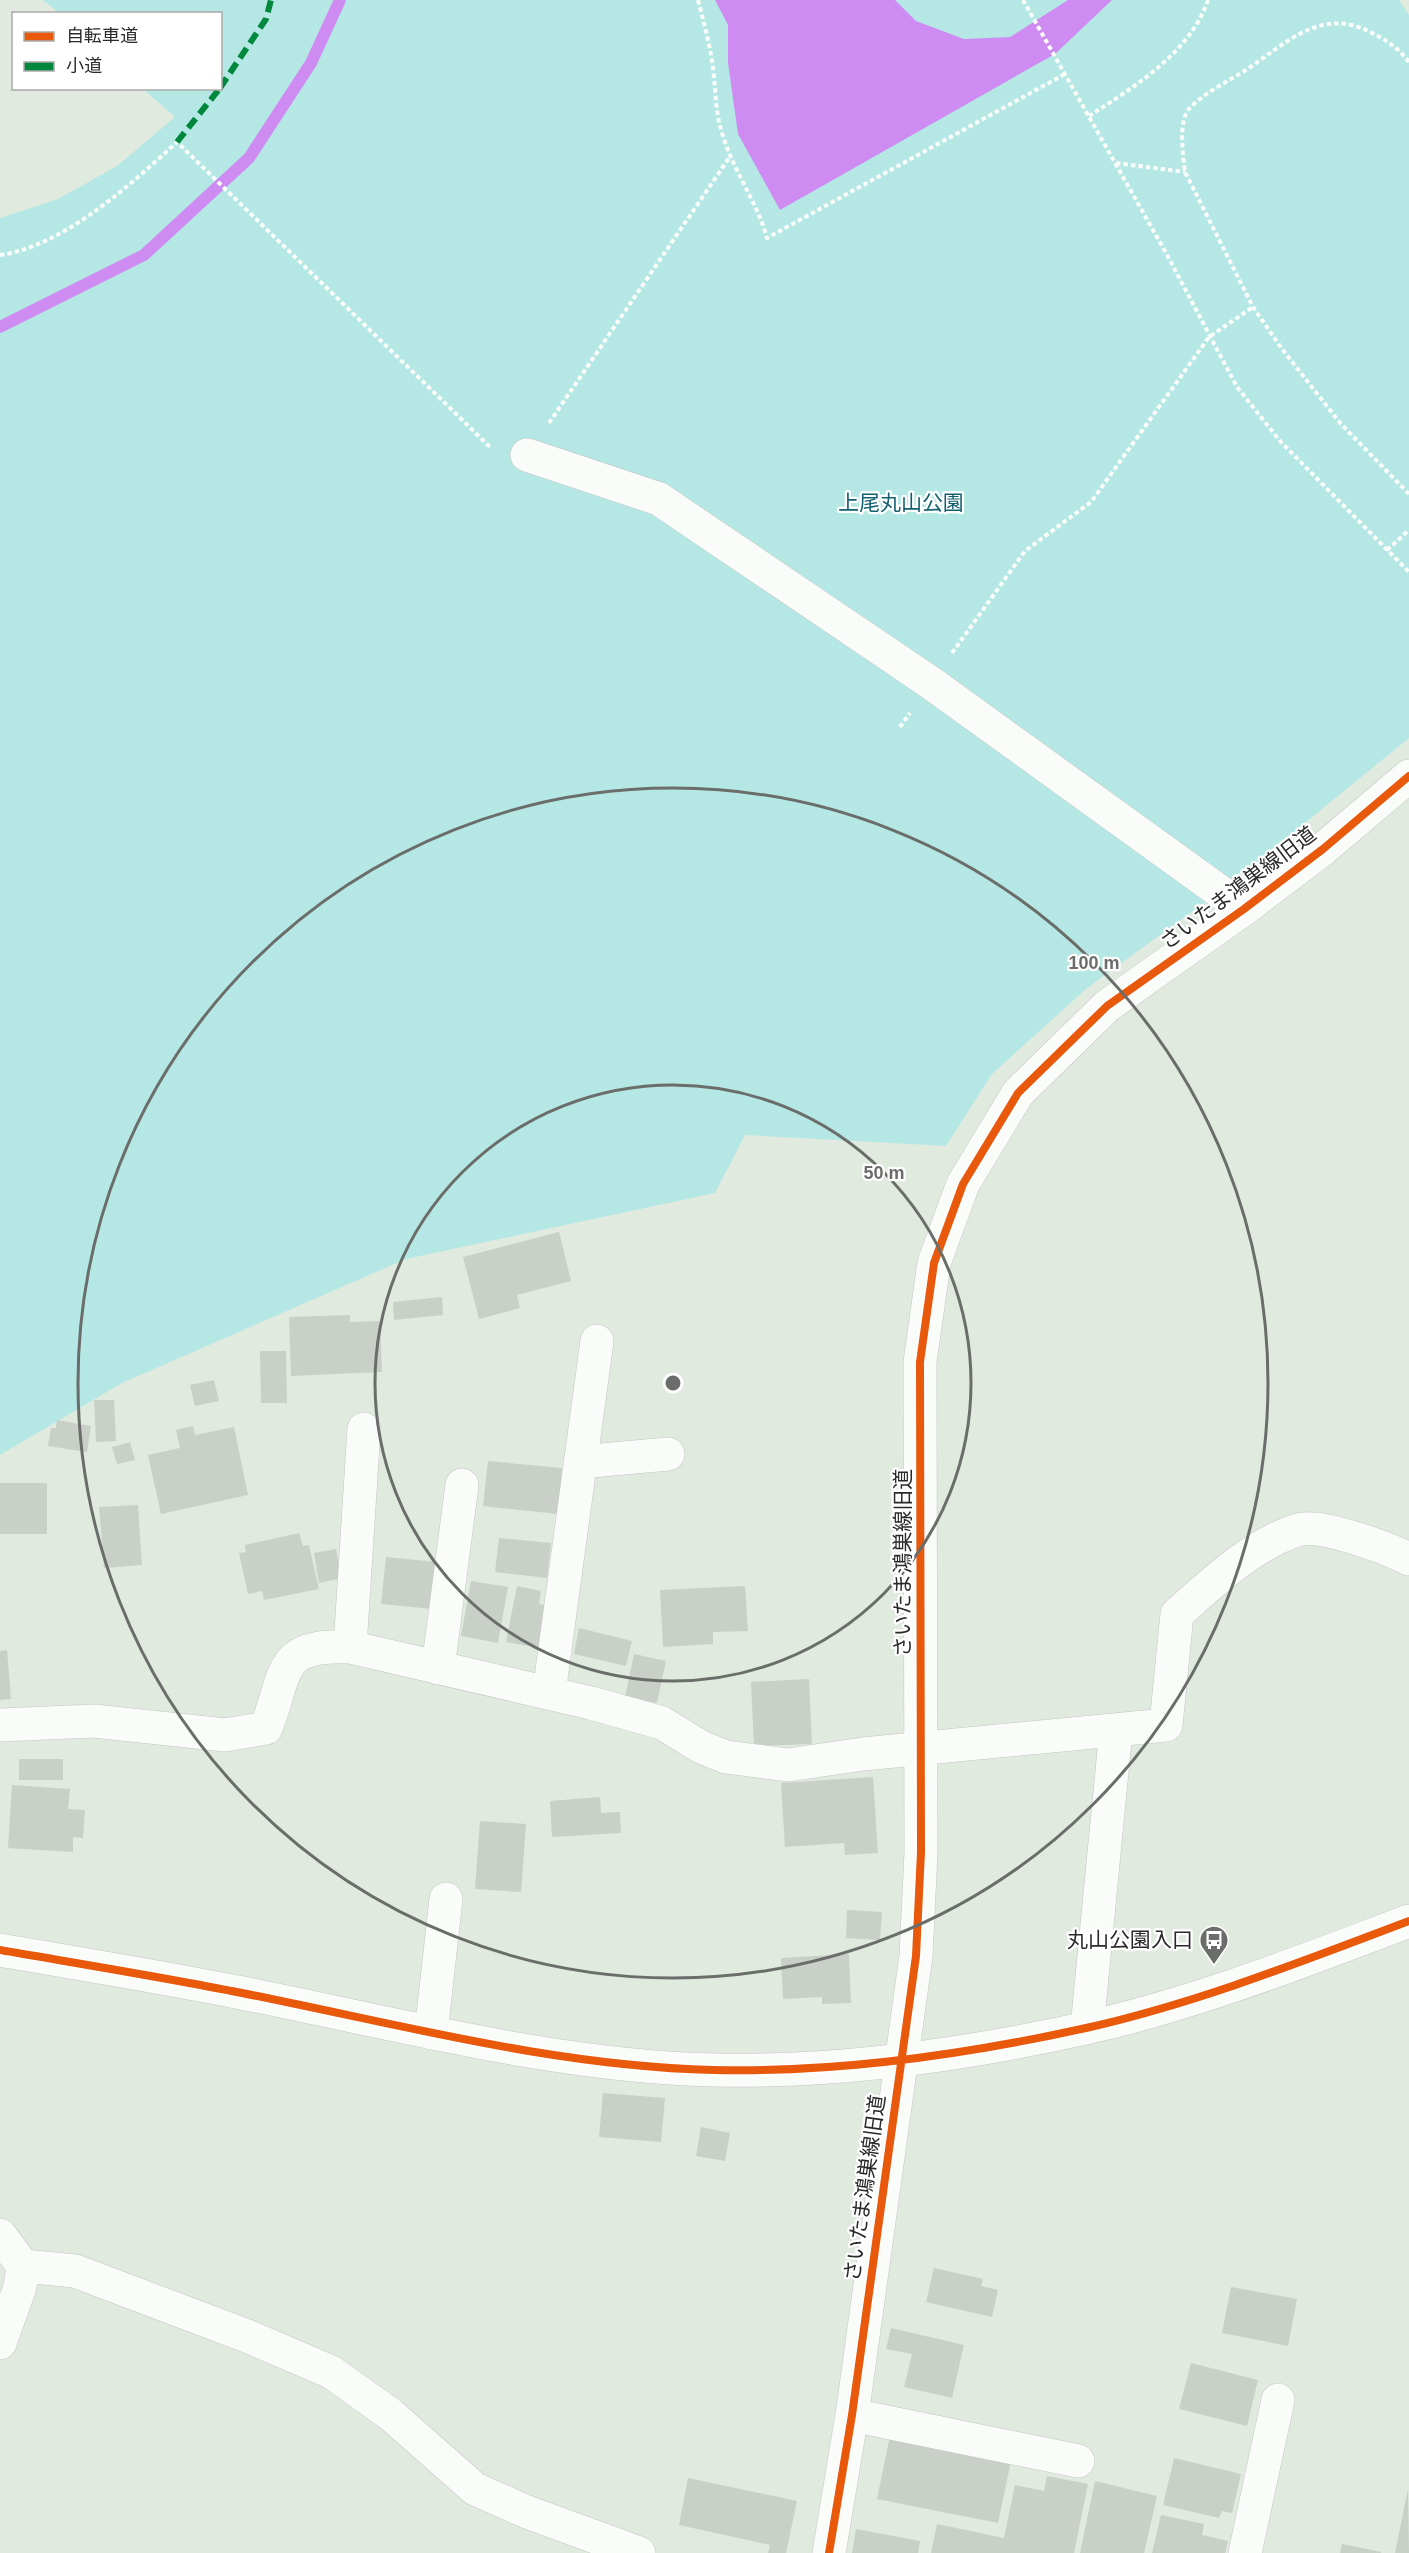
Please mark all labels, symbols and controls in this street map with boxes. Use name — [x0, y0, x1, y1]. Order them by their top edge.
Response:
legend — [12, 12, 222, 90]
text: 自転車道 — [66, 26, 138, 46]
text: 小道 — [66, 56, 102, 76]
park label: 上尾丸山公園 — [838, 491, 964, 514]
street label: さいたま鴻巣線旧道 — [1156, 822, 1320, 953]
text: 100 m — [1068, 953, 1120, 973]
text: 50 m — [863, 1163, 905, 1183]
centre of rings — [663, 1373, 683, 1393]
street label: さいたま鴻巣線旧道 — [891, 1469, 914, 1657]
bus stop icon: 丸山公園入口 — [1198, 1924, 1230, 1966]
place label: 丸山公園入口 — [1067, 1928, 1193, 1951]
street label: さいたま鴻巣線旧道 — [840, 2093, 889, 2283]

